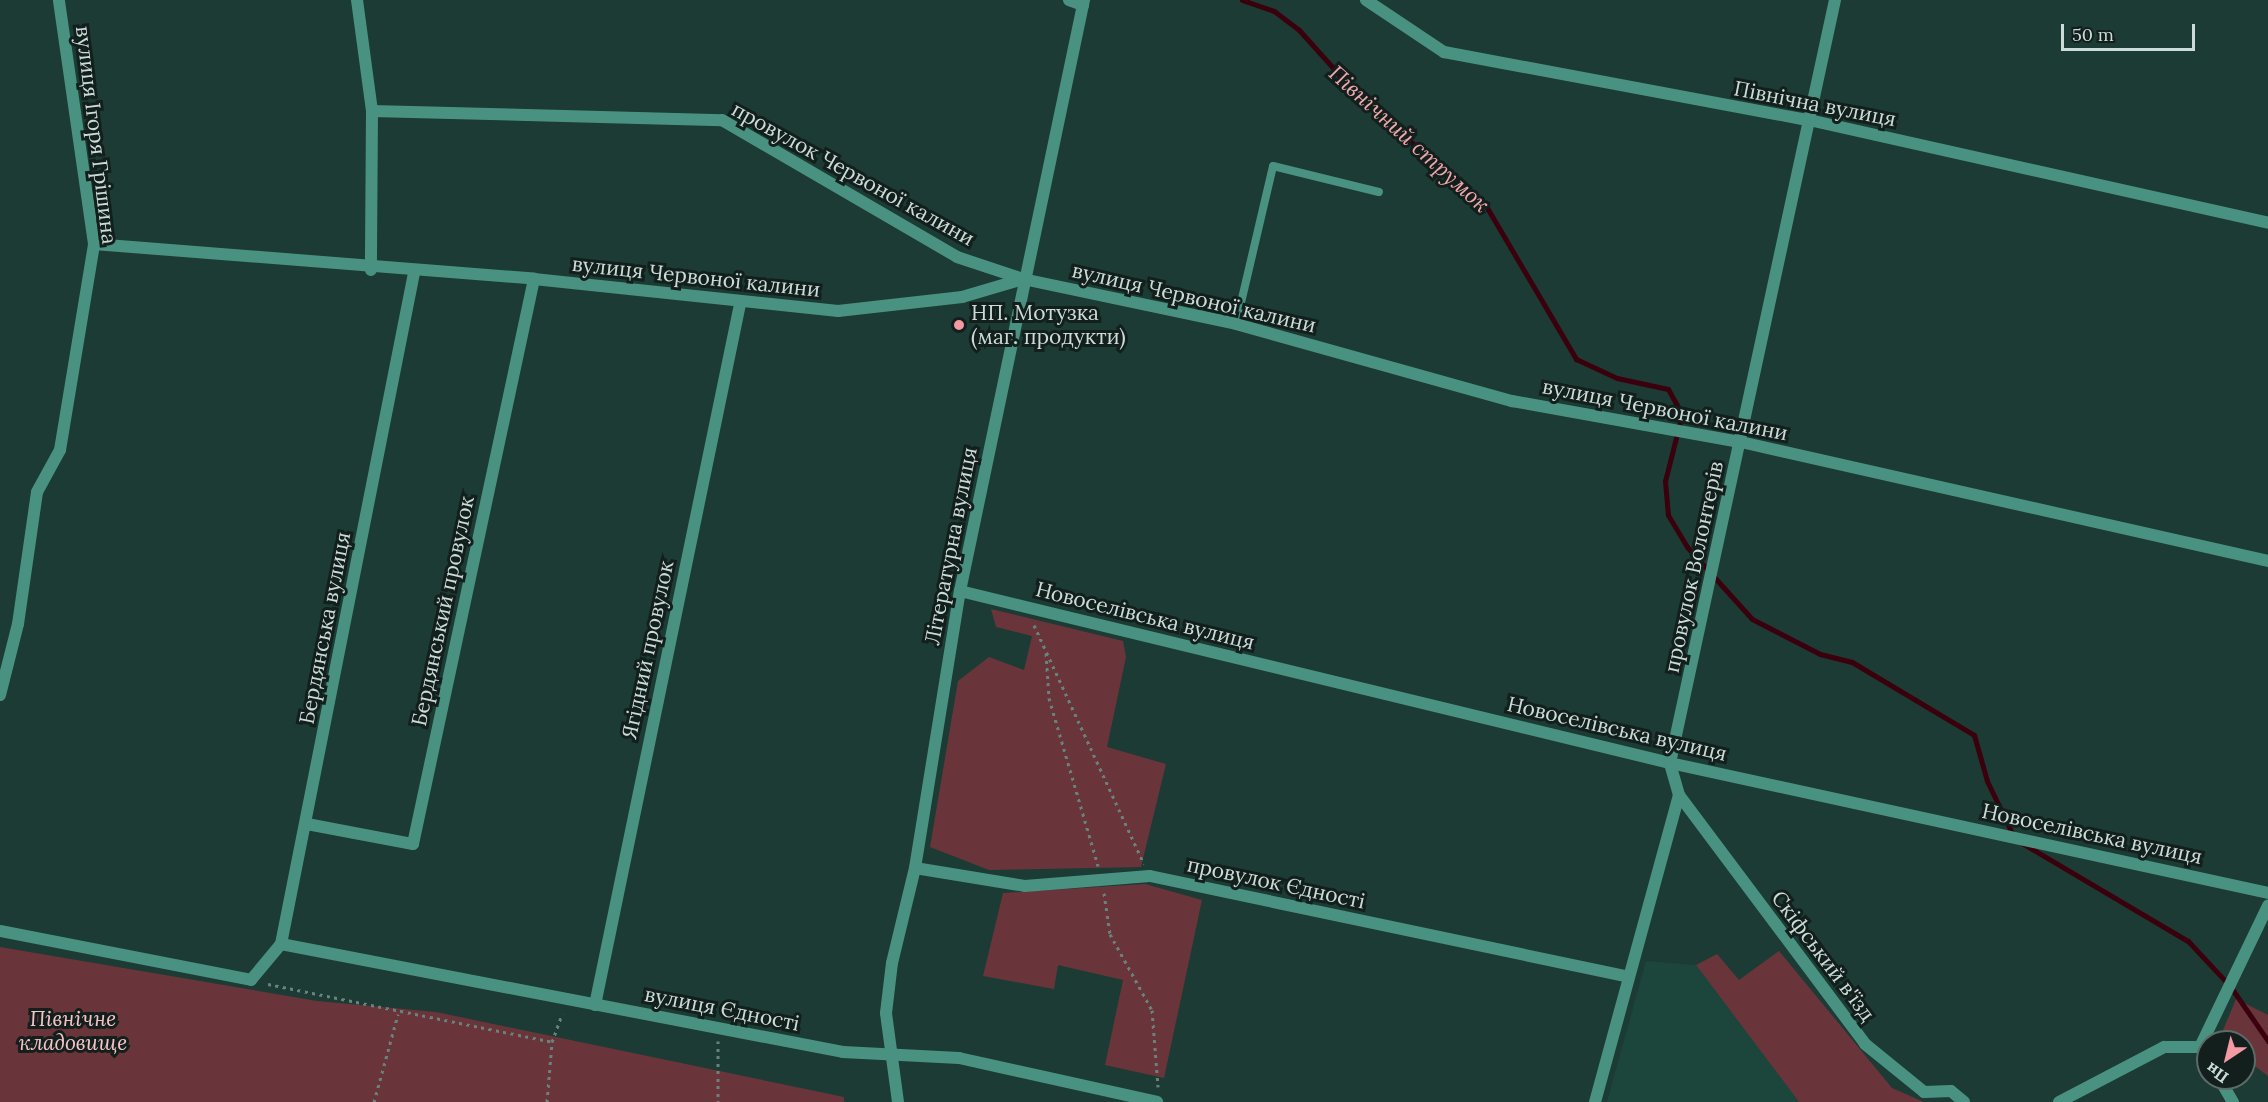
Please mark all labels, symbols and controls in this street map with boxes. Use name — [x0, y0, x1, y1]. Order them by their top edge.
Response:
scale bar — [2064, 12, 2198, 50]
text: 50 m — [2072, 23, 2114, 46]
street label: вулиця Ігоря Грішина — [70, 24, 122, 246]
water label: Північний струмок — [1323, 60, 1495, 218]
street label: Північна вулиця — [1732, 76, 1898, 132]
street label: провулок Червоної калини — [727, 97, 979, 251]
street label: вулиця Червоної калини — [571, 251, 821, 303]
street label: вулиця Червоної калини — [1070, 258, 1318, 338]
place label: НП. Мотузка (маг. продукти) — [971, 300, 1126, 350]
marker: НП. Мотузка (маг. продукти) — [952, 318, 966, 332]
street label: вулиця Червоної калини — [1540, 374, 1790, 446]
street label: Літературна вулиця — [919, 445, 983, 647]
street label: провулок Волонтерів — [1659, 459, 1729, 675]
street label: Бердянський провулок — [406, 494, 480, 728]
street label: Бердянська вулиця — [294, 530, 356, 726]
street label: Ягідний провулок — [617, 558, 679, 742]
street label: Новоселівська вулиця — [1033, 577, 1257, 655]
street label: Новоселівська вулиця — [1505, 691, 1729, 767]
street label: Новоселівська вулиця — [1980, 798, 2204, 870]
street label: провулок Єдності — [1185, 852, 1367, 914]
street label: Скіфський в'їзд — [1766, 886, 1880, 1026]
street label: вулиця Єдності — [642, 982, 802, 1036]
park label: Північне кладовище — [19, 1006, 127, 1056]
north arrow — [2196, 1030, 2256, 1090]
text: Пн — [2202, 1058, 2232, 1088]

